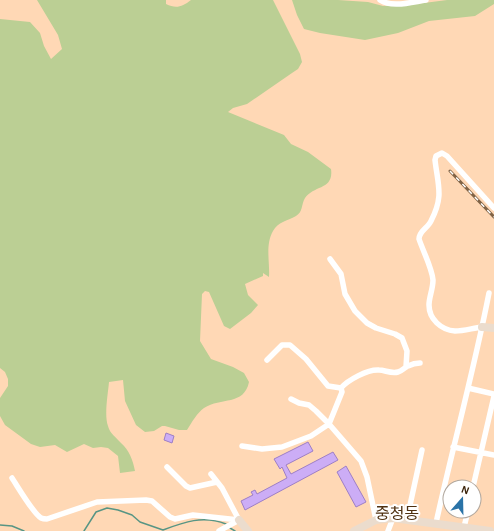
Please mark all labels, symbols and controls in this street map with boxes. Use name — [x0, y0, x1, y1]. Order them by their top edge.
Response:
north arrow — [442, 479, 482, 519]
text: N — [460, 484, 471, 497]
district label: 중청동 — [375, 506, 419, 522]

